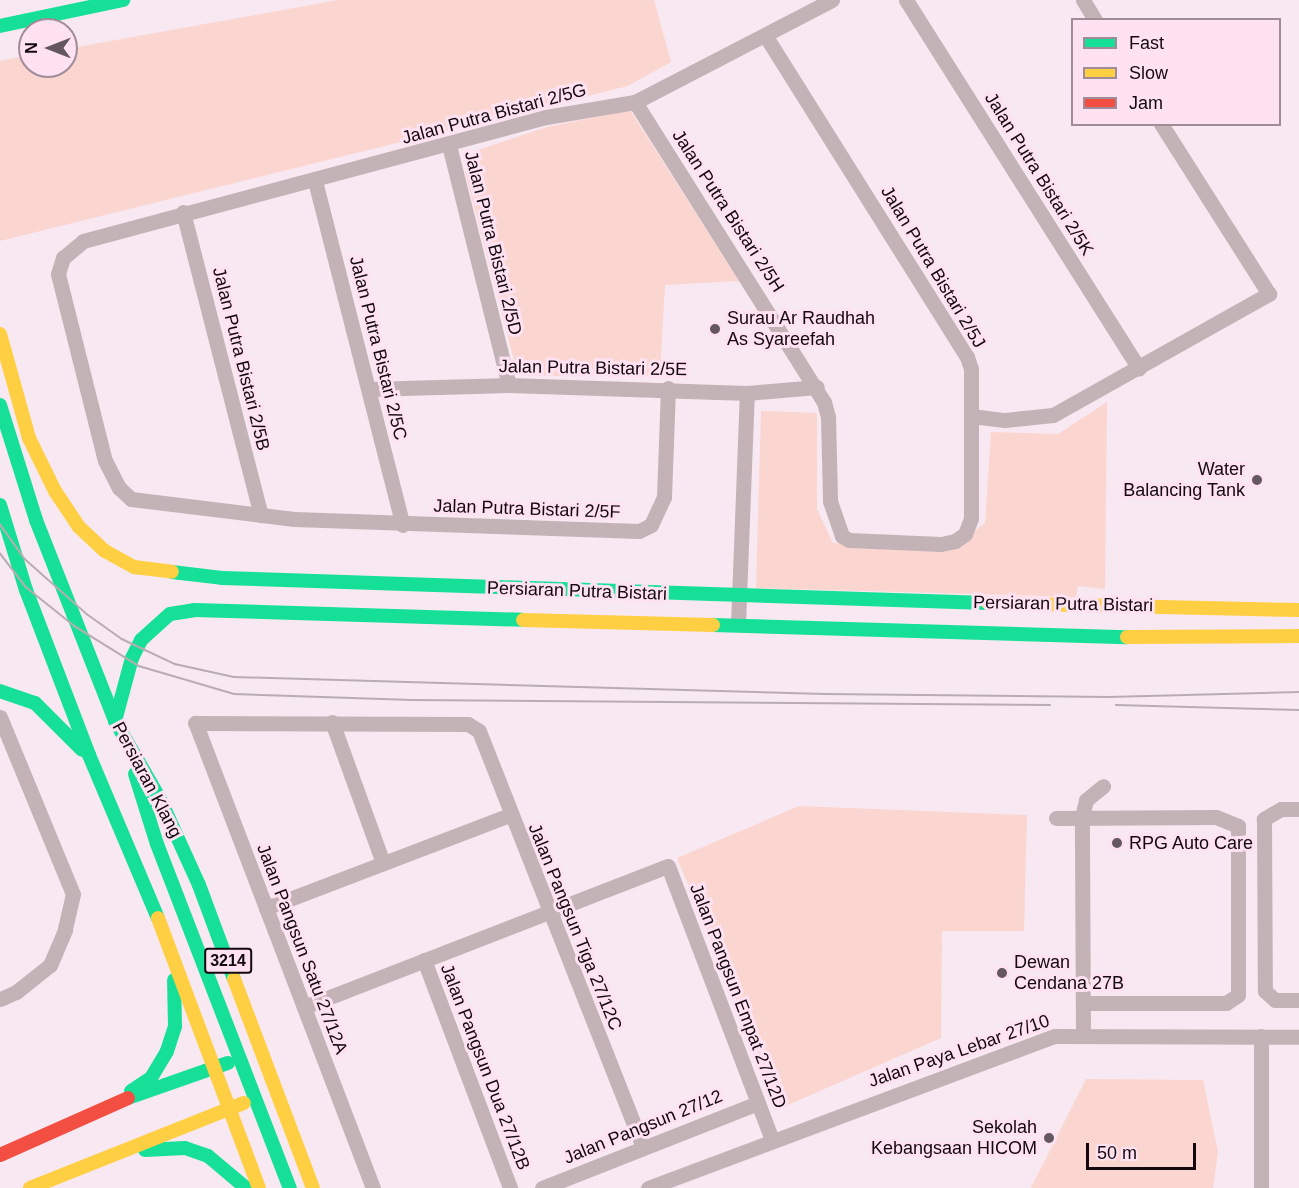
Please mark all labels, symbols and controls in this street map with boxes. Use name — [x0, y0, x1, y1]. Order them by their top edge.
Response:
north arrow — [18, 18, 78, 78]
legend — [1071, 18, 1281, 126]
text: Fast — [1129, 33, 1164, 53]
text: N — [23, 42, 40, 54]
text: Slow — [1129, 63, 1168, 83]
street label: Jalan Putra Bistari 2/5G — [399, 79, 589, 149]
street label: Jalan Putra Bistari 2/5K — [980, 89, 1098, 259]
text: Jam — [1129, 93, 1163, 113]
street label: Jalan Putra Bistari 2/5H — [667, 126, 789, 296]
street label: Jalan Putra Bistari 2/5D — [460, 149, 526, 337]
street label: Jalan Putra Bistari 2/5J — [876, 182, 990, 352]
street label: Jalan Putra Bistari 2/5C — [345, 254, 411, 442]
street label: Jalan Putra Bistari 2/5B — [208, 265, 274, 453]
place label: Surau Ar Raudhah As Syareefah — [727, 308, 876, 350]
marker: Surau Ar Raudhah As Syareefah — [708, 322, 722, 336]
street label: Jalan Putra Bistari 2/5E — [499, 356, 687, 380]
place label: Water Balancing Tank — [1123, 459, 1245, 502]
marker: Water Balancing Tank — [1250, 473, 1264, 487]
street label: Jalan Putra Bistari 2/5F — [433, 495, 621, 523]
street label: Persiaran Putra Bistari — [487, 577, 667, 605]
street label: Persiaran Putra Bistari — [973, 592, 1153, 616]
street label: Persiaran Klang — [107, 718, 187, 842]
street label: Jalan Pangsun Tiga 27/12C — [524, 820, 626, 1034]
place label: RPG Auto Care — [1129, 832, 1254, 854]
marker: RPG Auto Care — [1110, 836, 1124, 850]
street label: Jalan Pangsun Satu 27/12A — [252, 841, 352, 1057]
street label: Jalan Pangsun Empat 27/12D — [685, 880, 791, 1112]
road number: 3214 — [204, 948, 252, 974]
place label: Dewan Cendana 27B — [1014, 952, 1124, 994]
street label: Jalan Pangsun Dua 27/12B — [436, 961, 534, 1173]
marker: Dewan Cendana 27B — [995, 966, 1009, 980]
street label: Jalan Paya Lebar 27/10 — [866, 1010, 1052, 1092]
street label: Jalan Pangsun 27/12 — [561, 1085, 725, 1169]
place label: Sekolah Kebangsaan HICOM — [871, 1117, 1037, 1160]
marker: Sekolah Kebangsaan HICOM — [1042, 1131, 1056, 1145]
scale bar — [1089, 1131, 1198, 1169]
text: 50 m — [1097, 1143, 1137, 1163]

